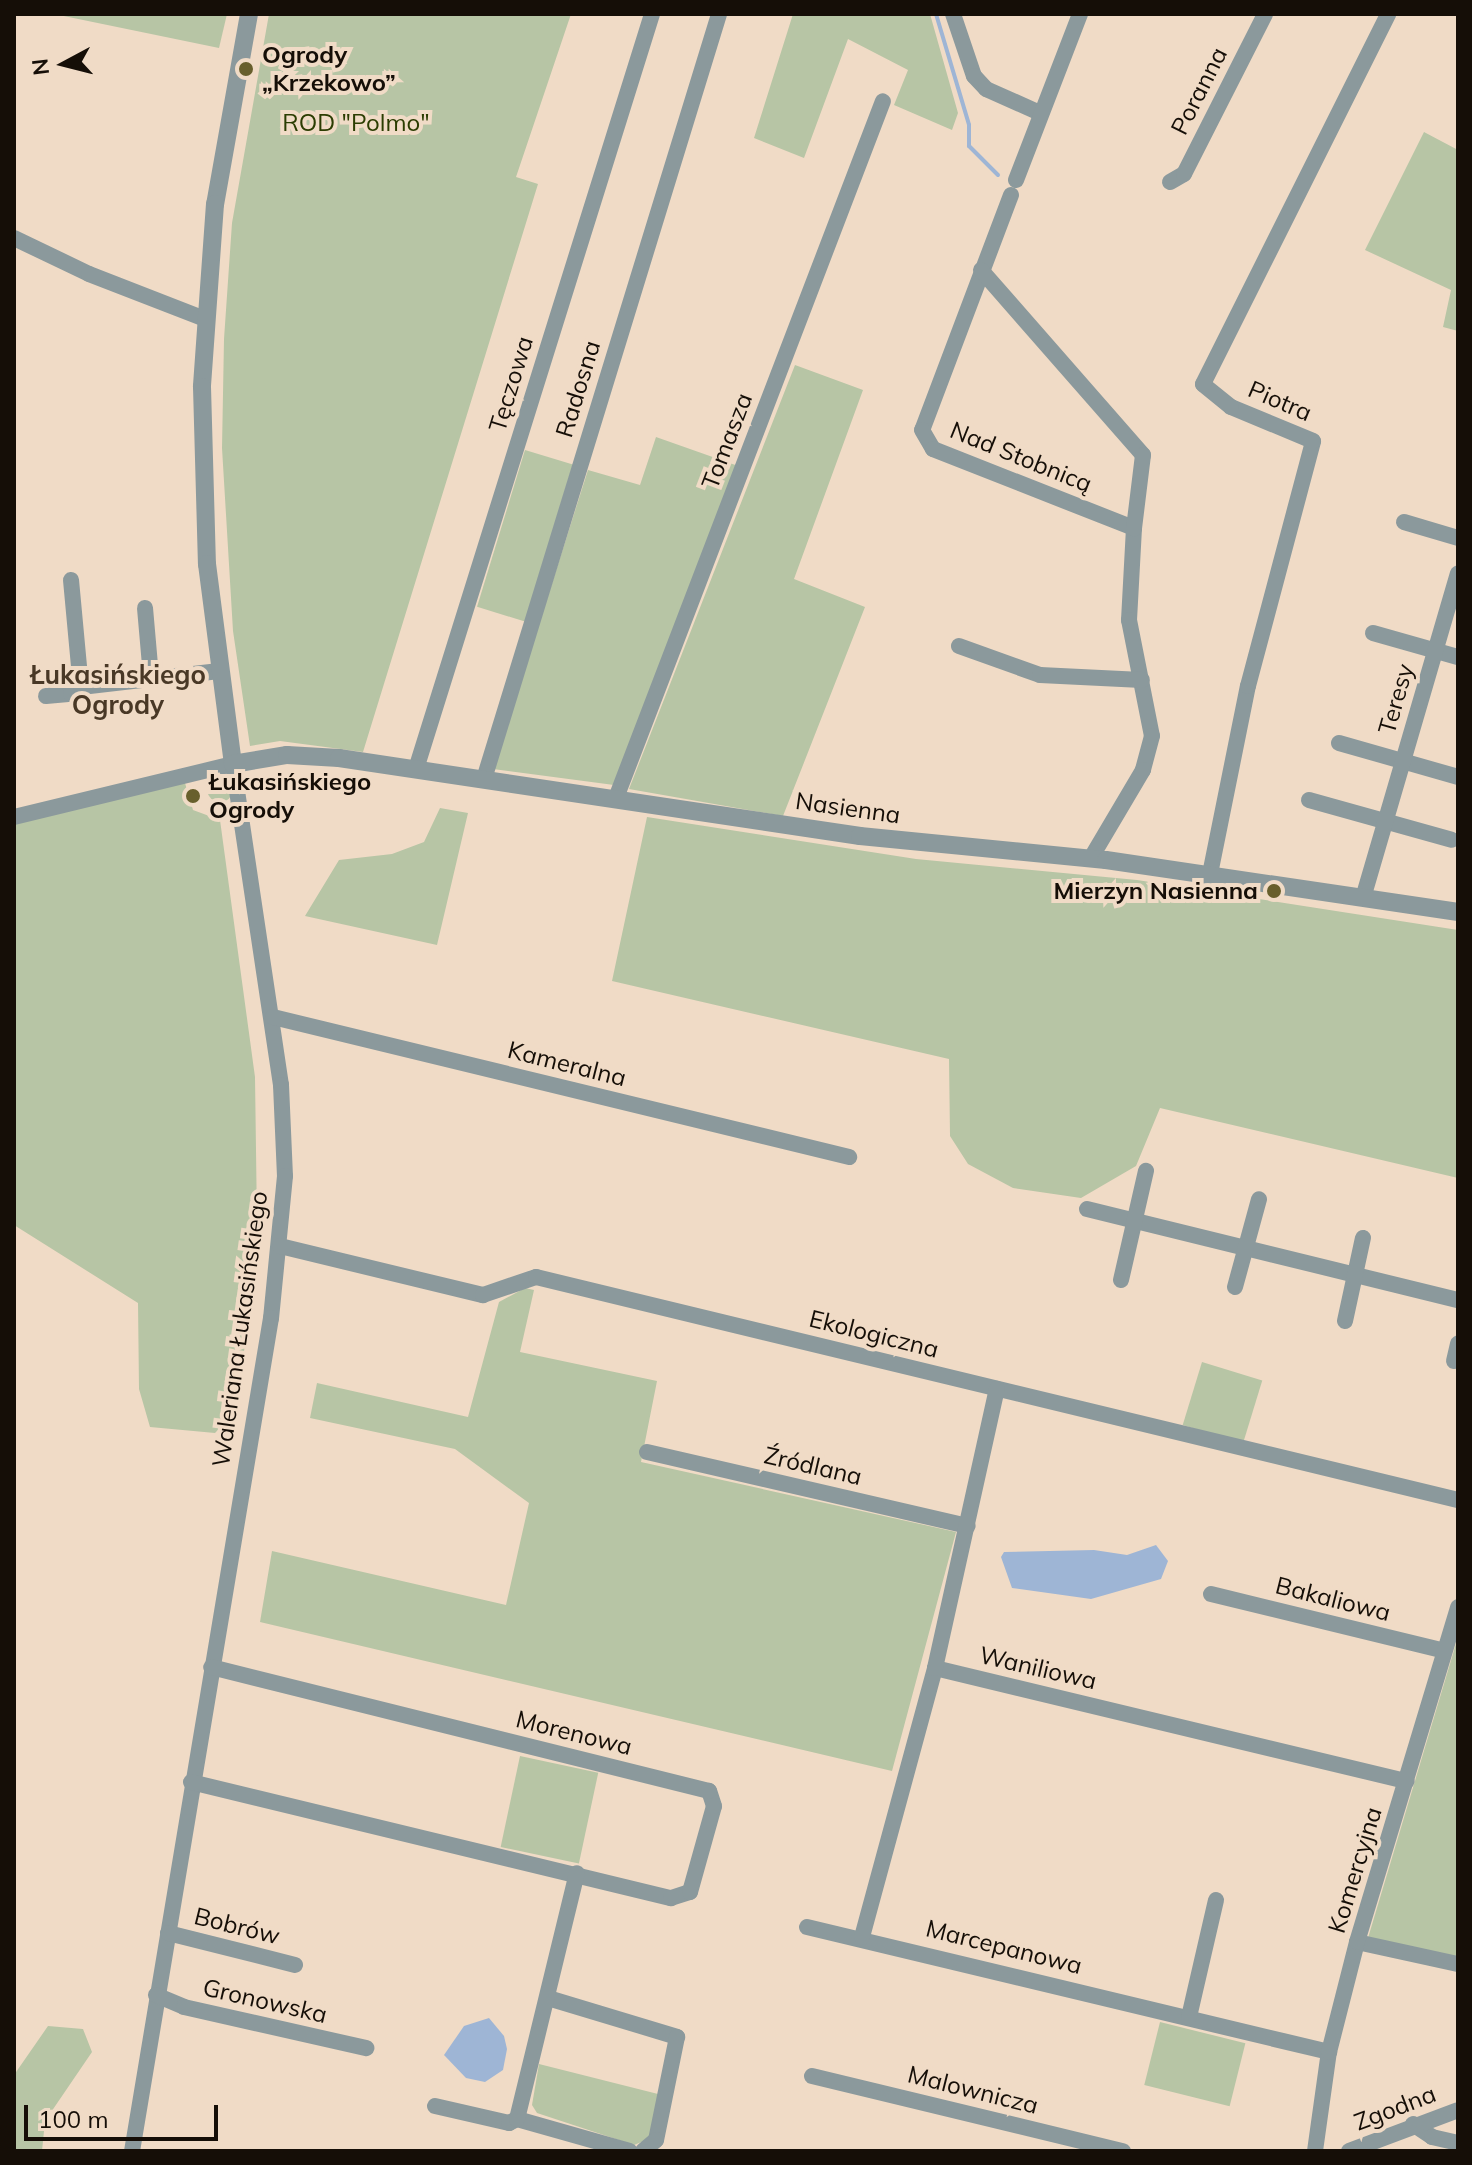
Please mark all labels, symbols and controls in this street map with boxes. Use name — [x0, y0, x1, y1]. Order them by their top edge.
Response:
north arrow — [24, 24, 104, 104]
place label: Ogrody „Krzekowo” — [262, 41, 396, 97]
street label: Poranna — [1165, 42, 1233, 140]
text: N — [25, 57, 55, 77]
marker: Ogrody „Krzekowo” — [237, 60, 255, 78]
park label: ROD "Polmo" — [282, 109, 430, 137]
street label: Tęczowa — [483, 333, 539, 435]
street label: Radosna — [550, 337, 606, 441]
street label: Piotra — [1244, 375, 1316, 427]
street label: Tomasza — [696, 389, 758, 493]
street label: Nad Stobnicą — [946, 416, 1096, 498]
district label: Łukasińskiego Ogrody — [30, 659, 206, 720]
street label: Teresy — [1372, 661, 1420, 737]
place label: Łukasińskiego Ogrody — [209, 768, 371, 824]
street label: Nasienna — [794, 786, 902, 830]
marker: Łukasińskiego Ogrody — [184, 787, 202, 805]
place label: Mierzyn Nasienna — [1053, 877, 1258, 905]
marker: Mierzyn Nasienna — [1265, 882, 1283, 900]
street label: Kameralna — [505, 1035, 629, 1093]
street label: Waleriana Łukasińskiego — [206, 1189, 274, 1469]
street label: Ekologiczna — [806, 1304, 942, 1364]
street label: Źródlana — [761, 1441, 865, 1491]
street label: Bakaliowa — [1273, 1571, 1393, 1627]
street label: Waniliowa — [977, 1641, 1099, 1695]
street label: Morenowa — [513, 1705, 635, 1761]
street label: Komercyjna — [1322, 1804, 1388, 1936]
street label: Bobrów — [191, 1901, 283, 1951]
street label: Marcepanowa — [923, 1914, 1085, 1980]
street label: Gronowska — [200, 1973, 330, 2029]
street label: Malownicza — [905, 2060, 1041, 2120]
street label: Zgodna — [1350, 2079, 1440, 2137]
scale bar — [28, 2089, 222, 2139]
text: 100 m — [38, 2104, 109, 2134]

